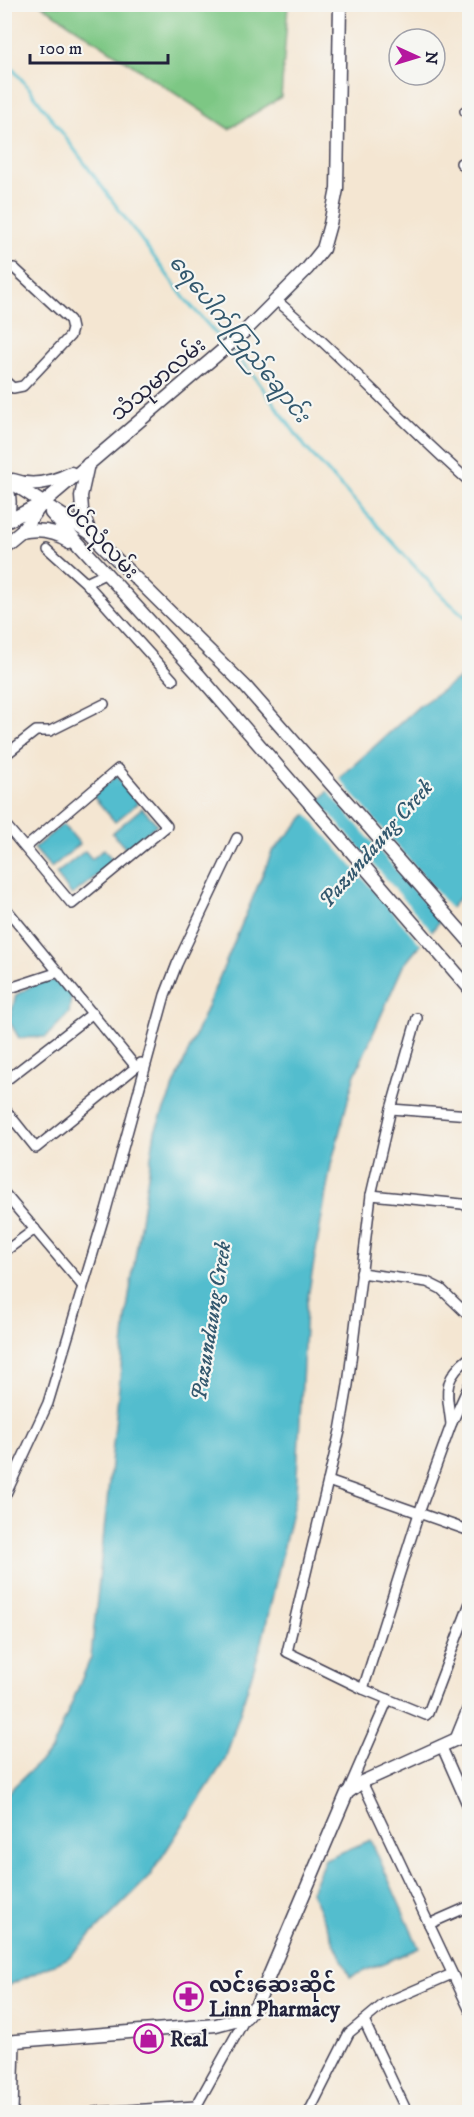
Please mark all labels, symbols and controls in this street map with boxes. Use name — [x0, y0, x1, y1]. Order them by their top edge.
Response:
scale bar — [30, 27, 168, 65]
north arrow — [387, 27, 447, 87]
text: 100 m — [39, 38, 82, 60]
text: N — [421, 51, 441, 65]
water label: ရေပေါက်ကြည်ချောင်း — [160, 248, 318, 432]
street label: သံသုမာလမ်း — [103, 329, 213, 429]
street label: ပင်လုံလမ်း — [57, 494, 147, 587]
water label: Pazundaung Creek — [313, 774, 440, 914]
water label: Pazundaung Creek — [186, 1239, 238, 1403]
place label: လင်းဆေးဆိုင် Linn Pharmacy — [209, 1969, 341, 2023]
pharmacy icon: လင်းဆေးဆိုင် Linn Pharmacy — [172, 1981, 204, 2013]
shop icon: Real — [133, 2023, 165, 2055]
place label: Real — [170, 2027, 208, 2053]

